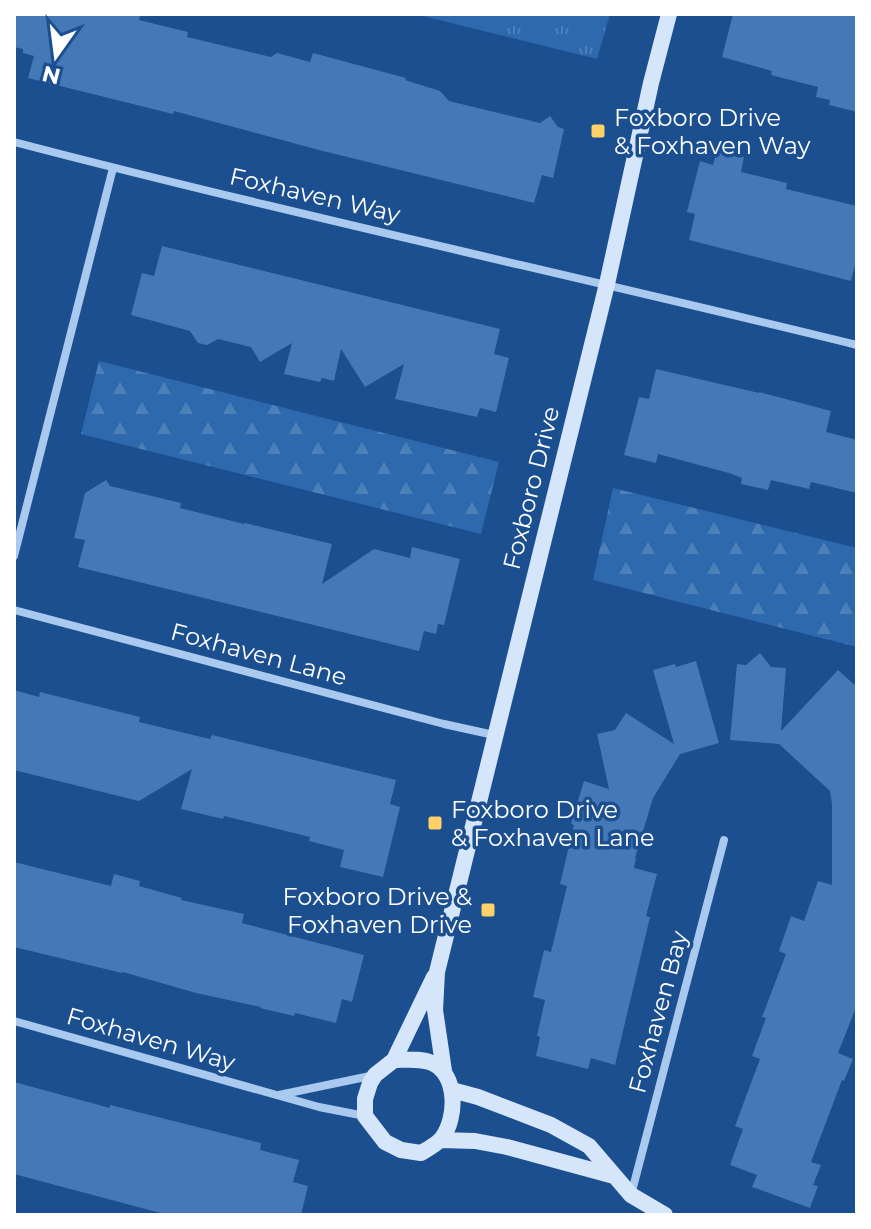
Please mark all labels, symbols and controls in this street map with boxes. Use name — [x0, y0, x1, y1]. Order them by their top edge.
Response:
north arrow — [16, 16, 96, 96]
text: N — [39, 60, 63, 90]
place label: Foxboro Drive & Foxhaven Way — [614, 103, 810, 160]
marker: Foxboro Drive & Foxhaven Way — [589, 122, 607, 140]
street label: Foxhaven Way — [227, 161, 403, 229]
street label: Foxboro Drive — [497, 403, 565, 573]
street label: Foxhaven Lane — [168, 617, 350, 691]
place label: Foxboro Drive & Foxhaven Lane — [451, 795, 654, 852]
marker: Foxboro Drive & Foxhaven Lane — [426, 814, 444, 832]
place label: Foxboro Drive & Foxhaven Drive — [283, 882, 472, 939]
marker: Foxboro Drive & Foxhaven Drive — [479, 901, 497, 919]
street label: Foxhaven Bay — [622, 928, 694, 1096]
street label: Foxhaven Way — [63, 1001, 239, 1077]

